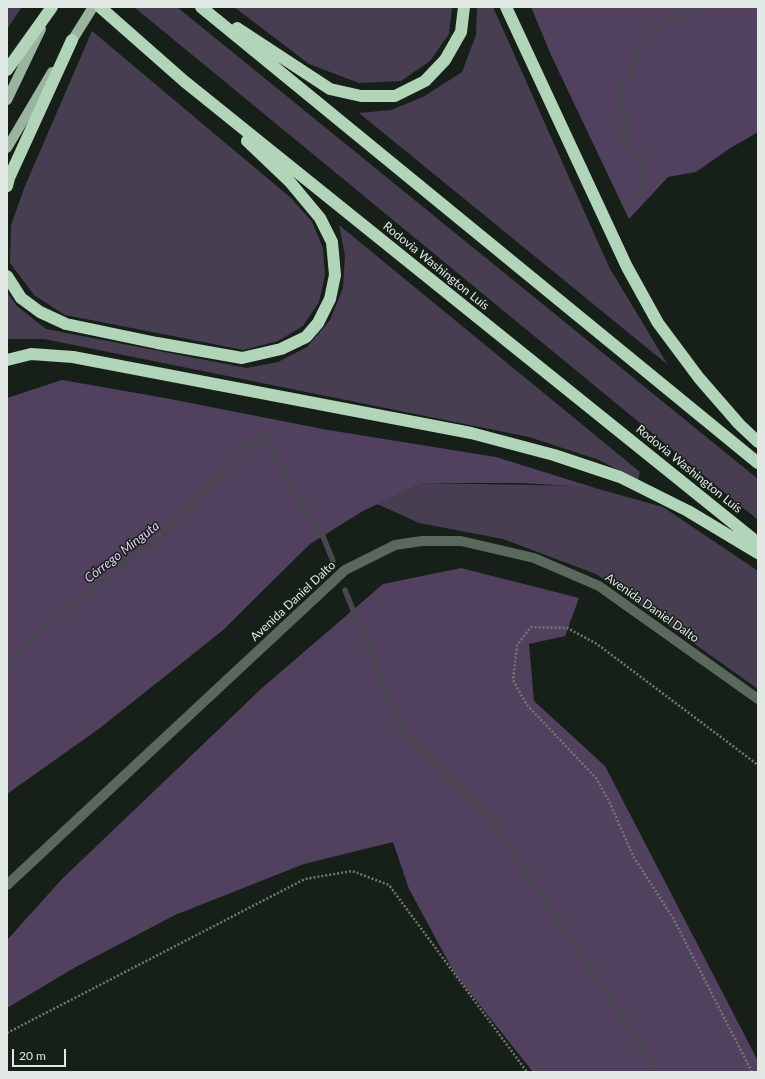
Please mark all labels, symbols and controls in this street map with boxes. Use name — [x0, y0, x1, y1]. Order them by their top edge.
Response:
street label: Rodovia Washington Luís — [380, 219, 492, 313]
street label: Rodovia Washington Luís — [633, 422, 745, 516]
water label: Córrego Minguta — [81, 518, 163, 586]
street label: Avenida Daniel Dalto — [248, 558, 338, 644]
street label: Avenida Daniel Dalto — [602, 570, 702, 646]
scale bar — [14, 1041, 68, 1067]
text: 20 m — [19, 1048, 46, 1063]

